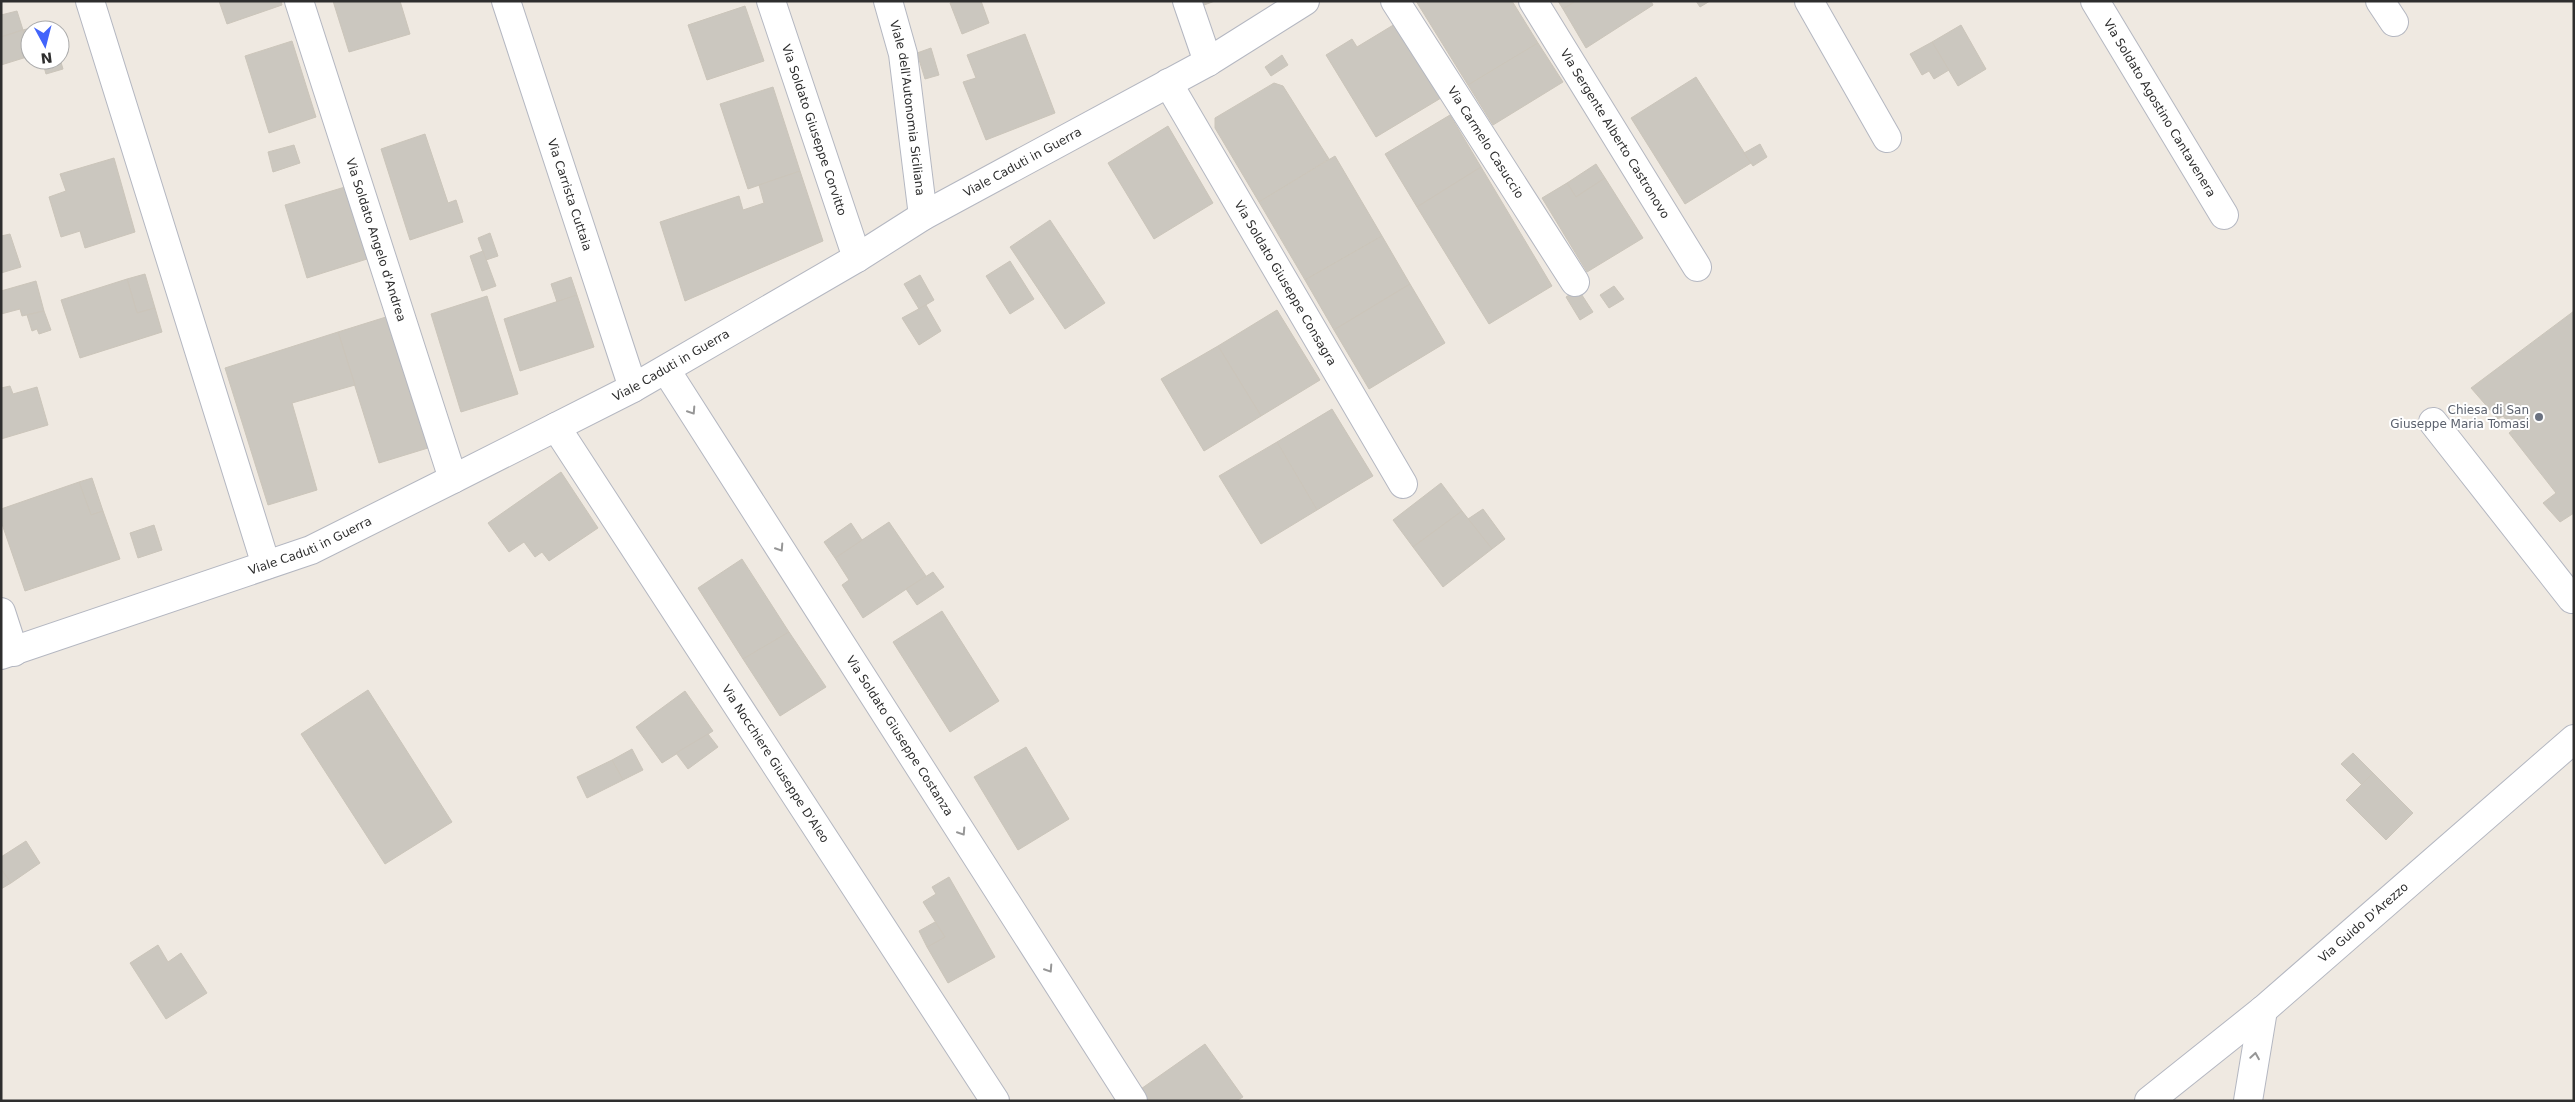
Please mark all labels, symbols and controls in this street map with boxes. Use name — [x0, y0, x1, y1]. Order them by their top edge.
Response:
street label: Via Soldato Agostino Cantavenera — [2101, 17, 2218, 200]
street label: Viale dell'Autonomia Siciliana — [887, 19, 927, 196]
north arrow — [20, 20, 70, 70]
street label: Via Soldato Giuseppe Corvitto — [779, 42, 849, 218]
street label: Via Sergente Alberto Castronovo — [1557, 47, 1672, 221]
text: N — [40, 49, 53, 67]
street label: Via Carmelo Casuccio — [1445, 84, 1527, 201]
street label: Viale Caduti in Guerra — [961, 125, 1084, 200]
street label: Via Carrista Cuttaia — [545, 137, 594, 253]
street label: Via Soldato Angelo d'Andrea — [343, 156, 409, 323]
street label: Via Soldato Giuseppe Consagra — [1231, 198, 1339, 368]
street label: Viale Caduti in Guerra — [610, 327, 732, 404]
place label: Chiesa di San Giuseppe Maria Tomasi — [2390, 403, 2529, 431]
one-way arrow — [686, 405, 695, 415]
marker: Chiesa di San Giuseppe Maria Tomasi — [2533, 411, 2545, 423]
street label: Viale Caduti in Guerra — [247, 514, 374, 578]
one-way arrow — [773, 543, 783, 552]
street label: Via Soldato Giuseppe Costanza — [843, 653, 956, 818]
street label: Via Nocchiere Giuseppe D'Aleo — [719, 682, 832, 845]
one-way arrow — [955, 827, 965, 836]
street label: Via Guido D'Arezzo — [2316, 880, 2411, 965]
one-way arrow — [1043, 964, 1052, 973]
one-way arrow — [2250, 1051, 2260, 1060]

